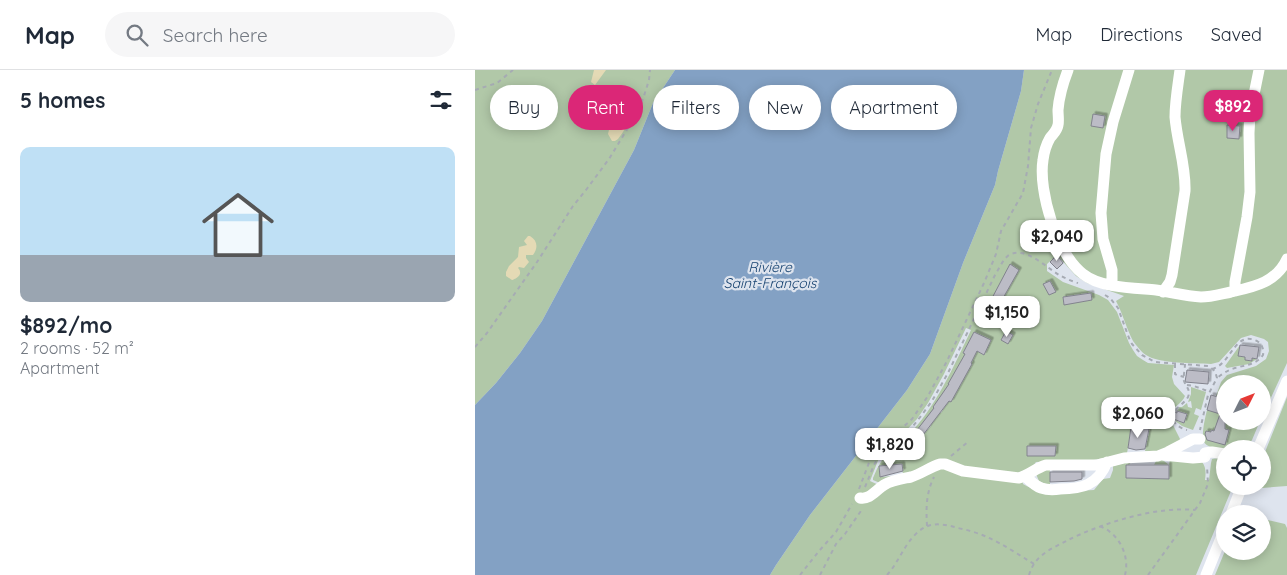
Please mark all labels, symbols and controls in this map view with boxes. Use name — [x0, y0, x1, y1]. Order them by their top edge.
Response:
search box — [105, 12, 455, 57]
text: Map — [25, 20, 75, 50]
icon: search — [123, 21, 151, 49]
text: Search here — [163, 23, 268, 47]
text: Map — [1035, 23, 1072, 46]
text: Directions — [1100, 23, 1183, 46]
text: Saved — [1211, 23, 1262, 46]
chip: Buy — [490, 85, 558, 130]
chip: Rent — [568, 85, 643, 130]
chip: Filters — [653, 85, 739, 130]
chip: New — [749, 85, 821, 130]
chip: Apartment — [831, 85, 957, 130]
icon: filters — [427, 86, 455, 114]
text: 5 homes — [20, 87, 105, 113]
pin: $892 — [1203, 90, 1263, 132]
text: $892 — [1215, 96, 1251, 116]
icon: home — [193, 180, 283, 270]
pin: $2,040 — [1016, 220, 1098, 262]
text: $2,040 — [1031, 226, 1083, 246]
water label: Rivière Saint-François — [724, 258, 818, 292]
pin: $1,150 — [966, 296, 1048, 338]
text: $1,150 — [985, 302, 1029, 322]
text: $892/mo — [20, 312, 112, 338]
text: 2 rooms · 52 m² — [20, 338, 134, 358]
text: Apartment — [20, 358, 100, 378]
north arrow — [1216, 375, 1271, 430]
map controls — [1216, 375, 1271, 560]
pin: $2,060 — [1097, 396, 1179, 439]
text: $2,060 — [1112, 403, 1164, 423]
pin: $1,820 — [849, 428, 931, 470]
text: $1,820 — [866, 434, 914, 454]
button: locate — [1216, 440, 1271, 495]
button: layers — [1216, 505, 1271, 560]

